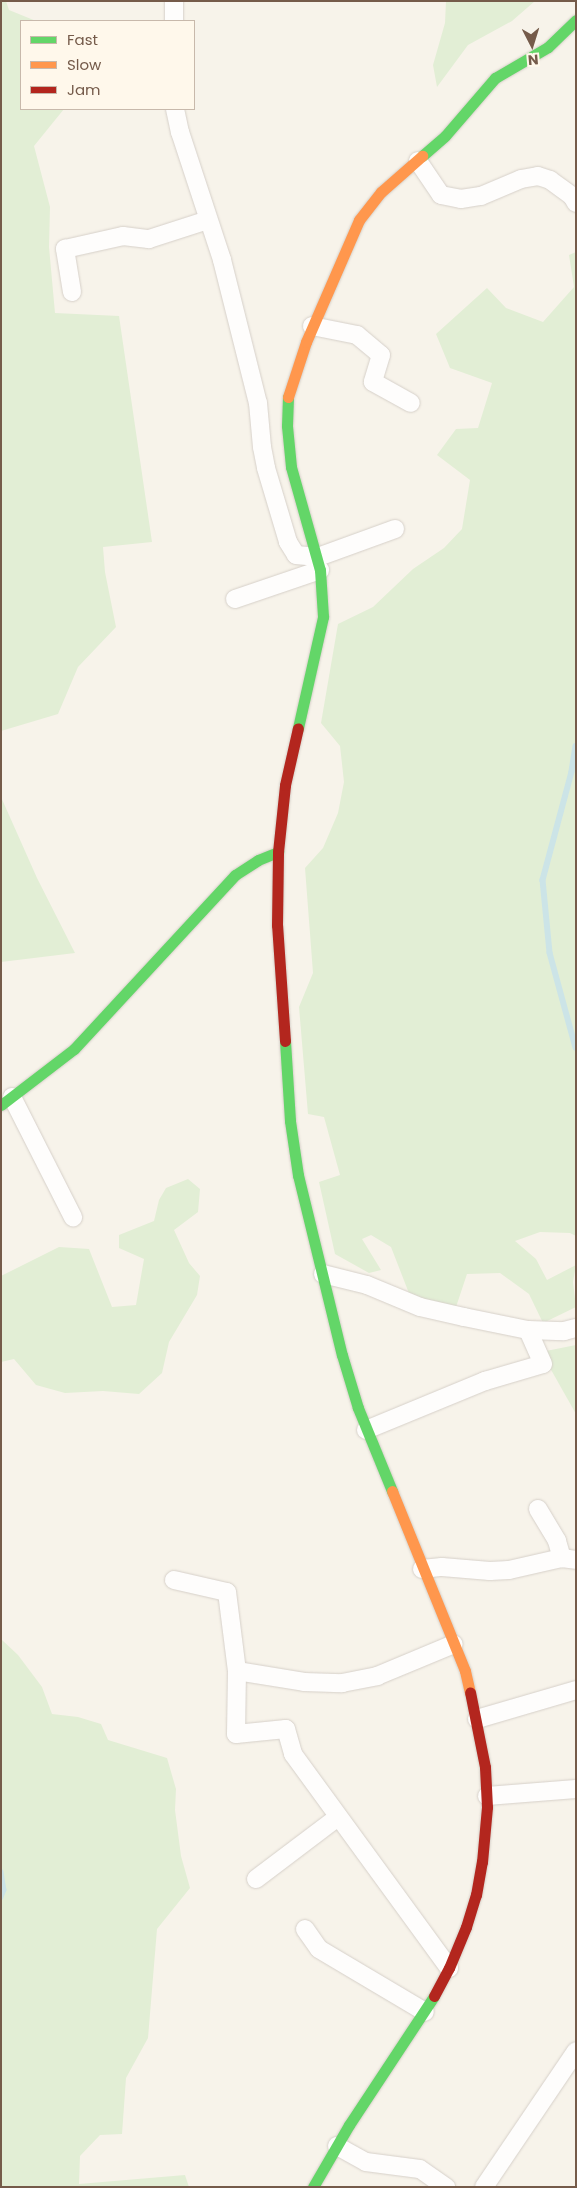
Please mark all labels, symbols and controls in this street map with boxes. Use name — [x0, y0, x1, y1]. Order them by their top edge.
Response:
legend — [20, 20, 195, 110]
north arrow — [507, 20, 557, 70]
text: Fast — [67, 29, 98, 50]
text: N — [527, 50, 539, 70]
text: Slow — [67, 54, 101, 75]
text: Jam — [67, 79, 101, 100]

